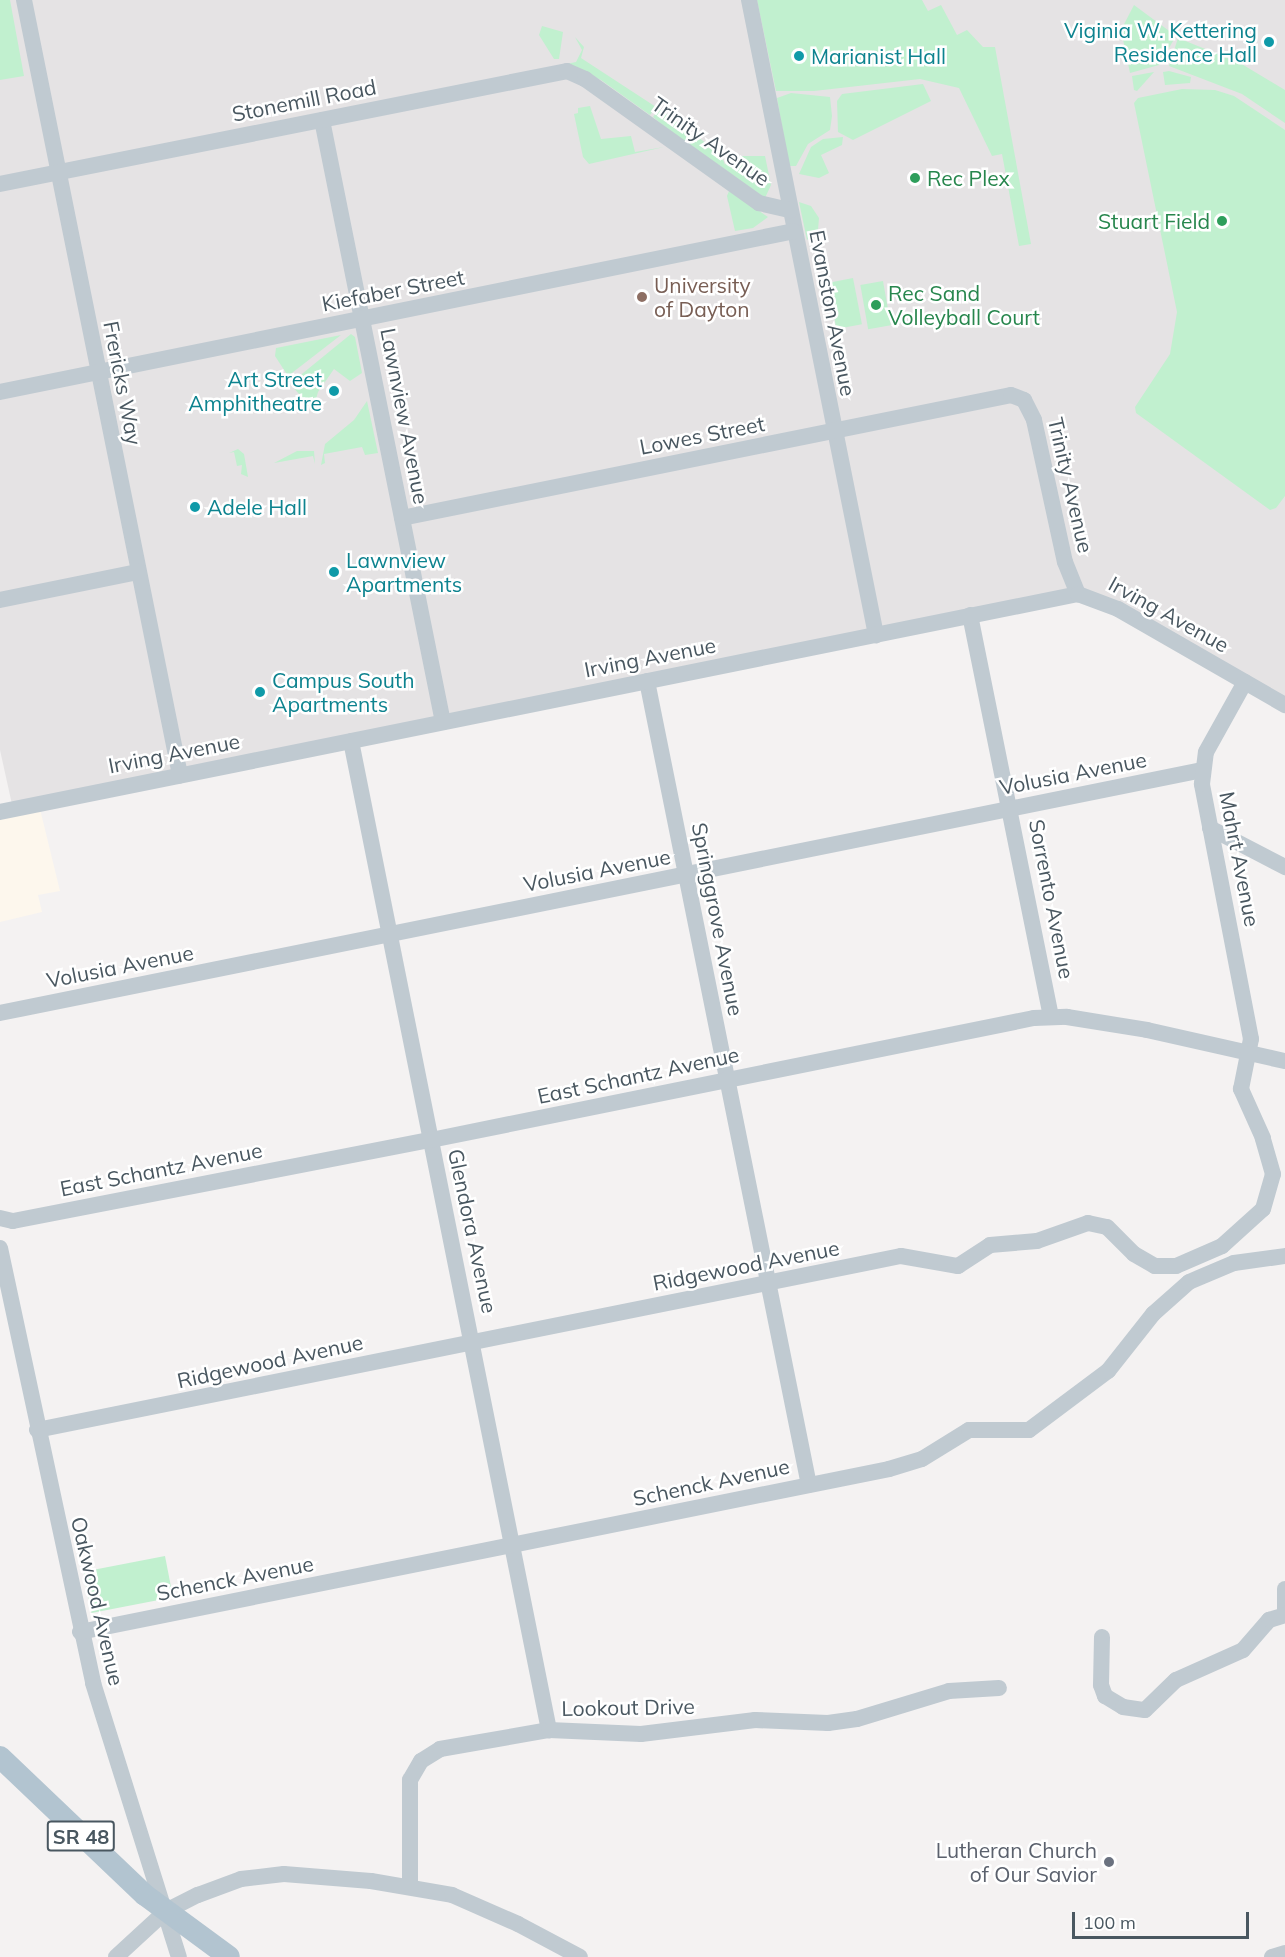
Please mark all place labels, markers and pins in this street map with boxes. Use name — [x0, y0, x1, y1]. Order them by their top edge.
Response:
place label: Viginia W. Kettering Residence Hall — [1064, 17, 1257, 67]
marker: Viginia W. Kettering Residence Hall — [1262, 35, 1276, 49]
place label: Marianist Hall — [811, 43, 946, 69]
marker: Marianist Hall — [792, 49, 806, 63]
place label: Rec Plex — [927, 165, 1010, 191]
marker: Rec Plex — [908, 171, 922, 185]
place label: Stuart Field — [1098, 208, 1210, 234]
marker: Stuart Field — [1215, 214, 1229, 228]
place label: University of Dayton — [654, 272, 751, 322]
place label: Rec Sand Volleyball Court — [888, 280, 1040, 330]
marker: University of Dayton — [635, 290, 649, 304]
marker: Rec Sand Volleyball Court — [869, 298, 883, 312]
place label: Art Street Amphitheatre — [188, 366, 322, 416]
marker: Art Street Amphitheatre — [327, 384, 341, 398]
place label: Adele Hall — [207, 494, 307, 520]
marker: Adele Hall — [188, 500, 202, 514]
place label: Lawnview Apartments — [346, 547, 462, 597]
marker: Lawnview Apartments — [327, 565, 341, 579]
place label: Campus South Apartments — [272, 667, 415, 717]
marker: Campus South Apartments — [253, 685, 267, 699]
place label: Lutheran Church of Our Savior — [936, 1837, 1097, 1887]
marker: Lutheran Church of Our Savior — [1102, 1855, 1116, 1869]

